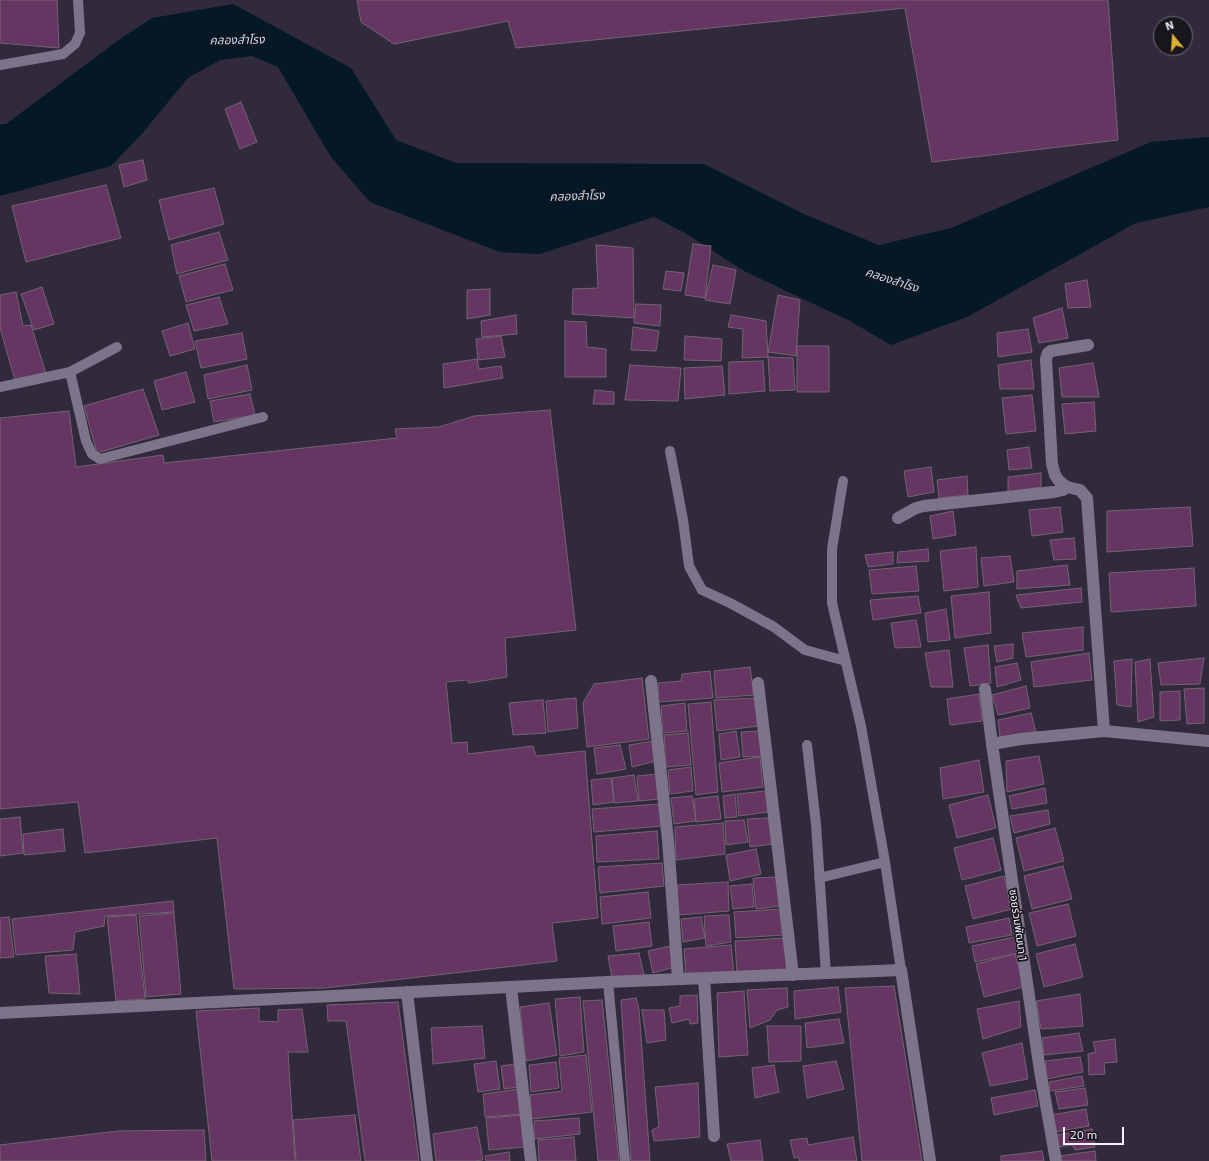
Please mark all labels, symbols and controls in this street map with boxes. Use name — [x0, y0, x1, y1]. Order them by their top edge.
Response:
north arrow — [1153, 16, 1193, 56]
text: N — [1164, 18, 1175, 32]
water label: คลองสำโรง — [209, 32, 265, 48]
water label: คลองสำโรง — [549, 188, 605, 204]
water label: คลองสำโรง — [864, 265, 920, 295]
street label: ซอยร่วมพัฒนา 1 — [1006, 888, 1030, 962]
scale bar — [1065, 1119, 1126, 1145]
text: 20 m — [1070, 1127, 1097, 1141]

